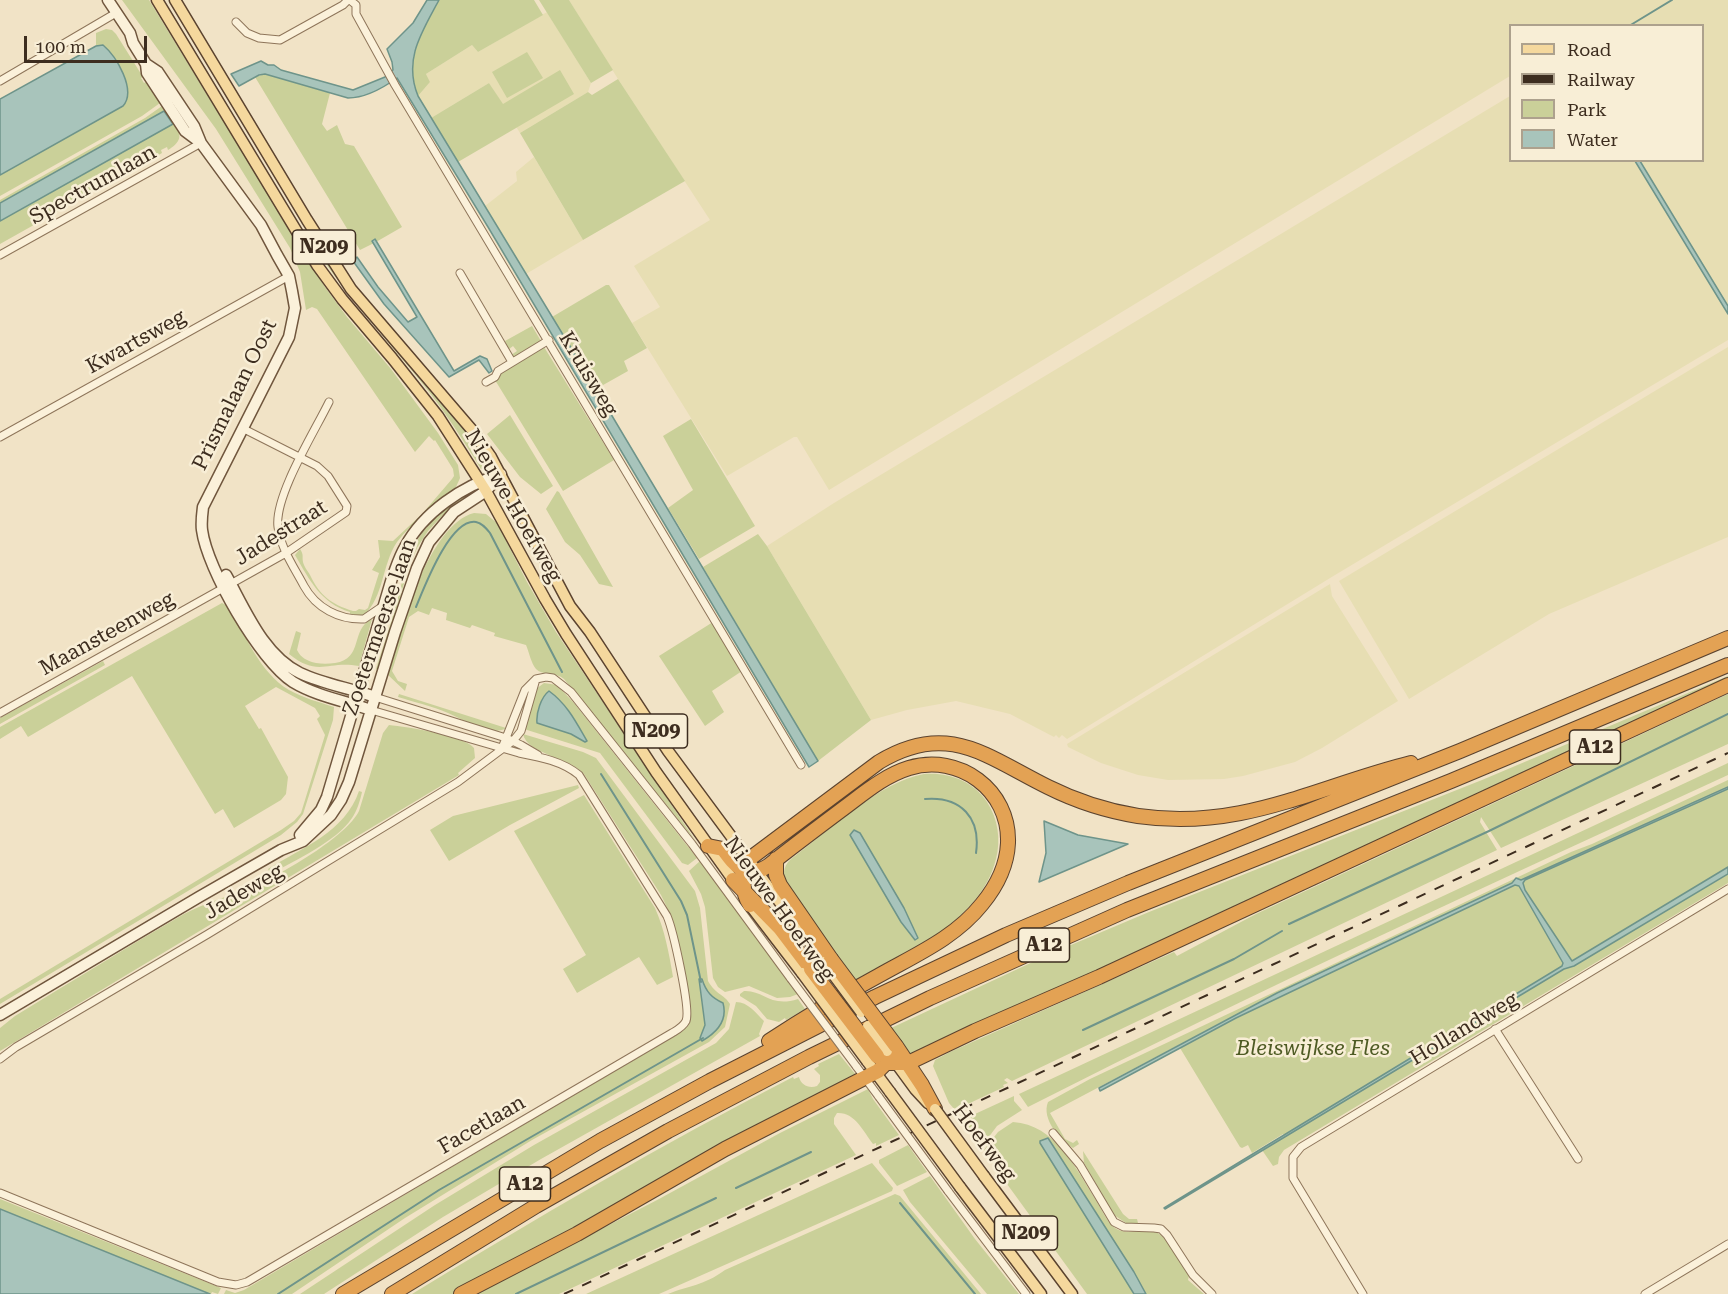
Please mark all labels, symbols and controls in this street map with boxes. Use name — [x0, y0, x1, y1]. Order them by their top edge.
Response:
scale bar — [27, 24, 150, 62]
legend — [1509, 24, 1704, 162]
text: 100 m — [35, 36, 86, 57]
text: Road — [1567, 39, 1611, 60]
text: Railway — [1567, 69, 1635, 90]
text: Park — [1567, 99, 1607, 120]
text: Water — [1567, 129, 1618, 150]
street label: Spectrumlaan — [25, 140, 161, 230]
road number: N209 — [292, 230, 356, 264]
street label: Kwartsweg — [82, 304, 190, 380]
street label: Prismalaan Oost — [188, 315, 282, 475]
street label: Kruisweg — [553, 327, 623, 421]
street label: Nieuwe Hoefweg — [459, 425, 567, 587]
street label: Jadestraat — [230, 495, 332, 571]
street label: Zoetermeerse laan — [338, 535, 422, 719]
street label: Maansteenweg — [35, 587, 179, 681]
road number: N209 — [624, 714, 688, 748]
road number: A12 — [1570, 730, 1620, 764]
street label: Nieuwe Hoefweg — [718, 832, 840, 986]
street label: Jadeweg — [200, 859, 288, 925]
road number: A12 — [1018, 928, 1070, 962]
street label: Hollandweg — [1405, 987, 1523, 1071]
park label: Bleiswijkse Fles — [1236, 1036, 1390, 1062]
street label: Facetlaan — [434, 1090, 530, 1160]
street label: Hoefweg — [947, 1099, 1021, 1187]
road number: A12 — [500, 1167, 550, 1201]
road number: N209 — [994, 1216, 1058, 1250]

